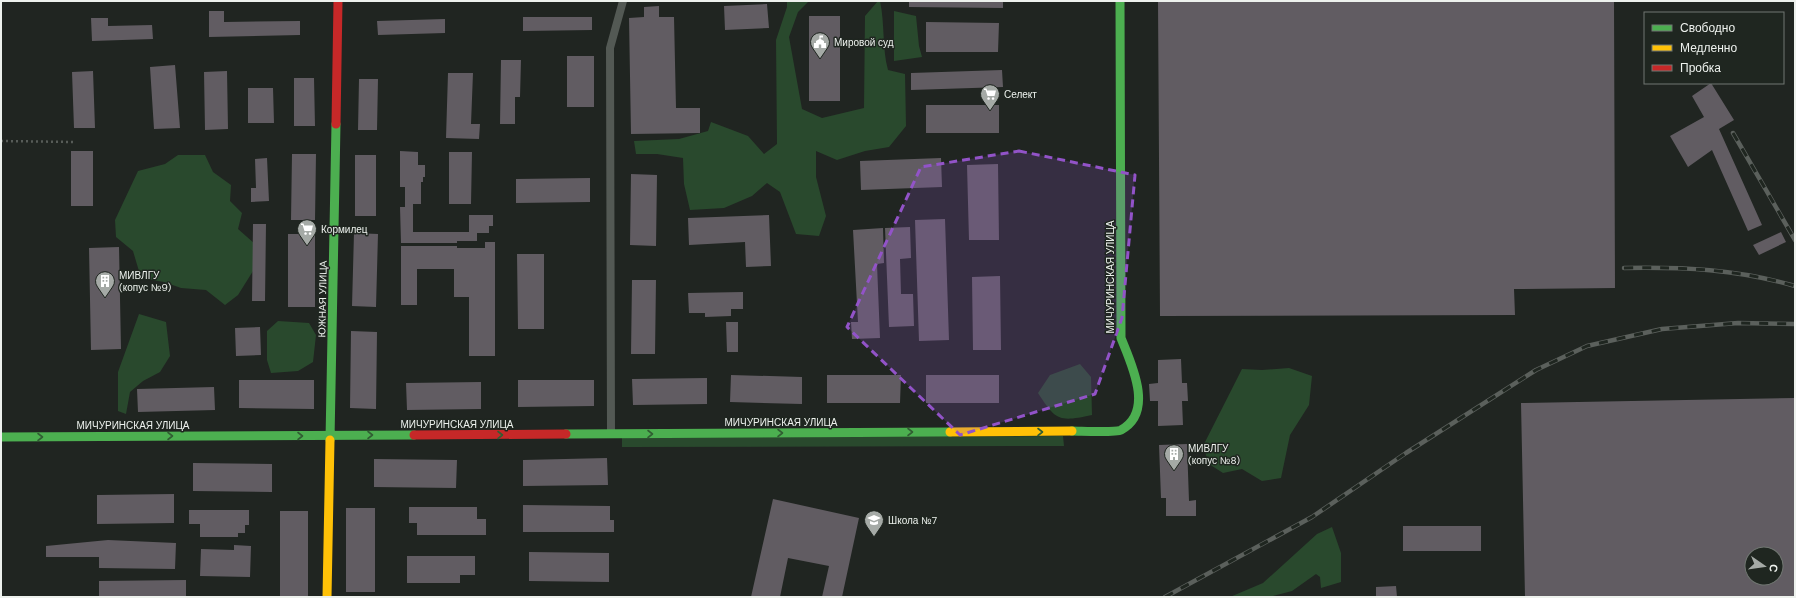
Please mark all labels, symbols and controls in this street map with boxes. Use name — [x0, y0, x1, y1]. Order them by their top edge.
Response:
legend — [1644, 12, 1784, 84]
text: Свободно — [1680, 20, 1735, 36]
public building icon: Мировой суд — [809, 31, 831, 59]
place label: Мировой суд — [834, 36, 894, 49]
text: Медленно — [1680, 40, 1737, 56]
text: Пробка — [1680, 60, 1721, 76]
supermarket icon: Селект — [979, 83, 1001, 111]
place label: Селект — [1004, 88, 1037, 101]
supermarket icon: Кормилец — [296, 218, 318, 246]
street label: МИЧУРИНСКАЯ УЛИЦА — [1104, 220, 1117, 334]
place label: Кормилец — [321, 223, 368, 236]
street label: ЮЖНАЯ УЛИЦА — [315, 260, 330, 337]
place label: МИВЛГУ (копус №9) — [119, 269, 171, 294]
building icon: МИВЛГУ (копус №9) — [94, 270, 116, 298]
street label: МИЧУРИНСКАЯ УЛИЦА — [724, 416, 838, 429]
street label: МИЧУРИНСКАЯ УЛИЦА — [400, 418, 514, 431]
street label: МИЧУРИНСКАЯ УЛИЦА — [76, 419, 190, 432]
one-way arrow — [907, 428, 913, 436]
one-way arrow — [1037, 428, 1043, 436]
one-way arrow — [777, 429, 783, 437]
one-way arrow — [497, 430, 503, 439]
one-way arrow — [647, 430, 653, 438]
one-way arrow — [367, 431, 373, 439]
one-way arrow — [167, 432, 173, 440]
one-way arrow — [297, 432, 303, 440]
one-way arrow — [37, 433, 43, 441]
place label: МИВЛГУ (копус №8) — [1188, 442, 1240, 467]
building icon: МИВЛГУ (копус №8) — [1163, 443, 1185, 471]
school or university icon: Школа №7 — [863, 509, 885, 537]
place label: Школа №7 — [888, 514, 937, 527]
north arrow — [1744, 546, 1784, 586]
text: С — [1766, 563, 1781, 574]

